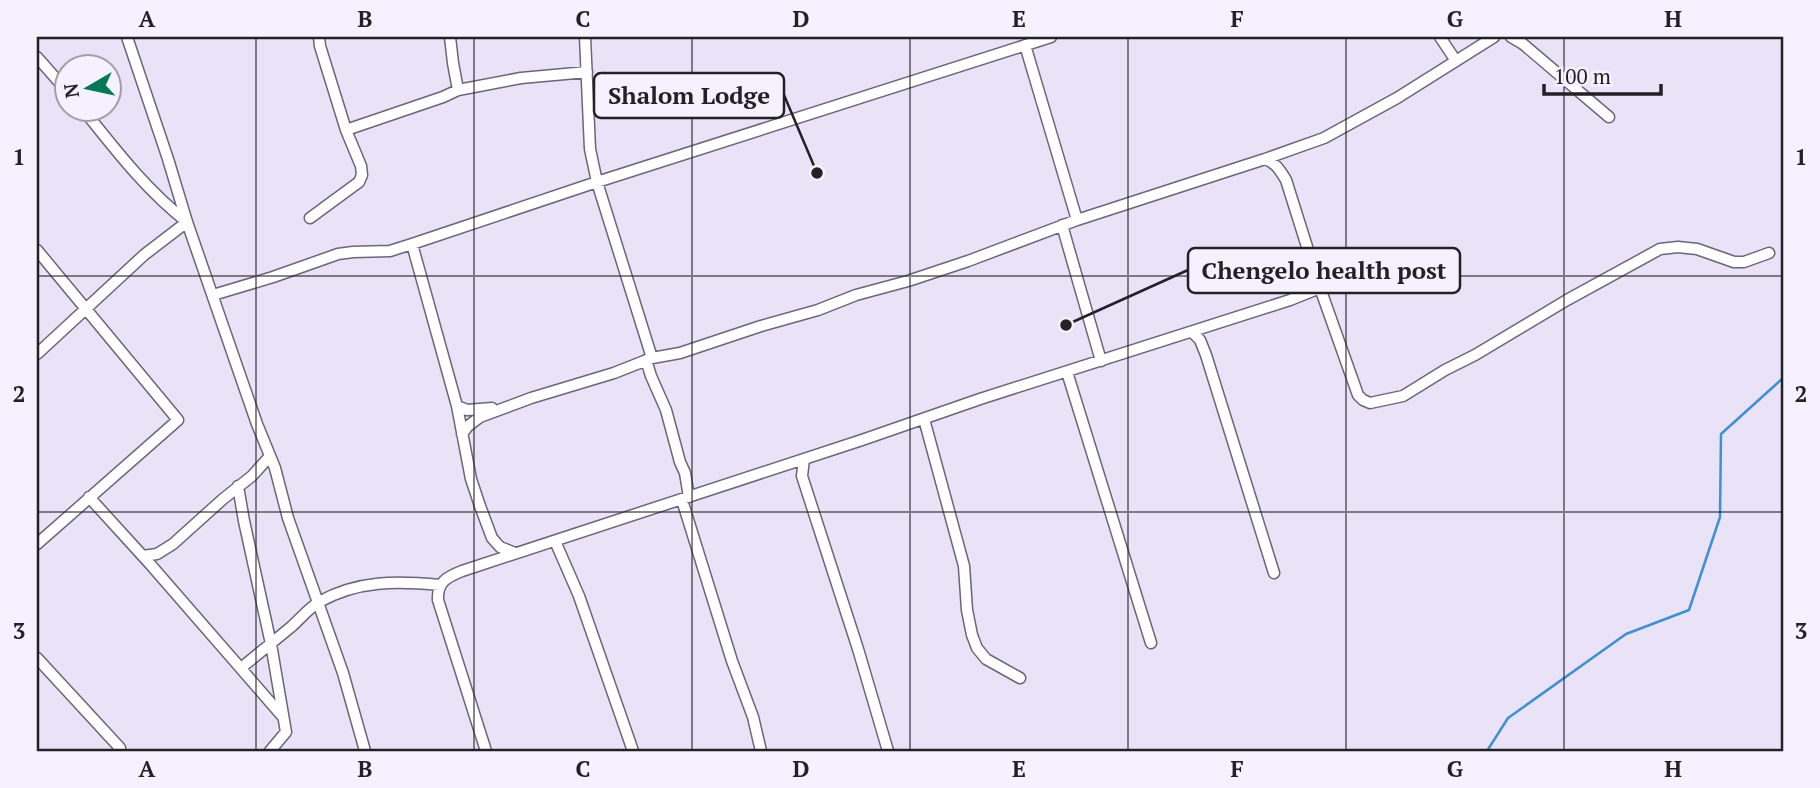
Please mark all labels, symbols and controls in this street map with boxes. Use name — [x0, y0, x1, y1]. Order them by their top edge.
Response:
text: A — [139, 3, 156, 34]
text: B — [358, 3, 373, 34]
text: C — [576, 3, 591, 34]
text: D — [793, 3, 810, 34]
text: E — [1012, 3, 1026, 34]
text: F — [1230, 3, 1244, 34]
text: G — [1447, 3, 1464, 34]
text: H — [1664, 3, 1682, 34]
north arrow — [52, 52, 122, 122]
scale bar — [1544, 52, 1661, 96]
text: 100 m — [1554, 62, 1611, 90]
callout: Shalom Lodge — [594, 73, 784, 118]
text: Shalom Lodge — [608, 79, 770, 111]
text: N — [57, 81, 84, 100]
text: 1 — [13, 141, 26, 172]
text: 1 — [1795, 141, 1808, 172]
callout: Chengelo health post — [1188, 248, 1460, 293]
text: Chengelo health post — [1202, 254, 1447, 286]
text: 2 — [13, 378, 26, 409]
text: 2 — [1795, 378, 1808, 409]
text: 3 — [13, 615, 26, 646]
text: 3 — [1795, 615, 1808, 646]
text: A — [139, 753, 156, 784]
text: B — [358, 753, 373, 784]
text: C — [576, 753, 591, 784]
text: D — [793, 753, 810, 784]
text: E — [1012, 753, 1026, 784]
text: F — [1230, 753, 1244, 784]
text: G — [1447, 753, 1464, 784]
text: H — [1664, 753, 1682, 784]

